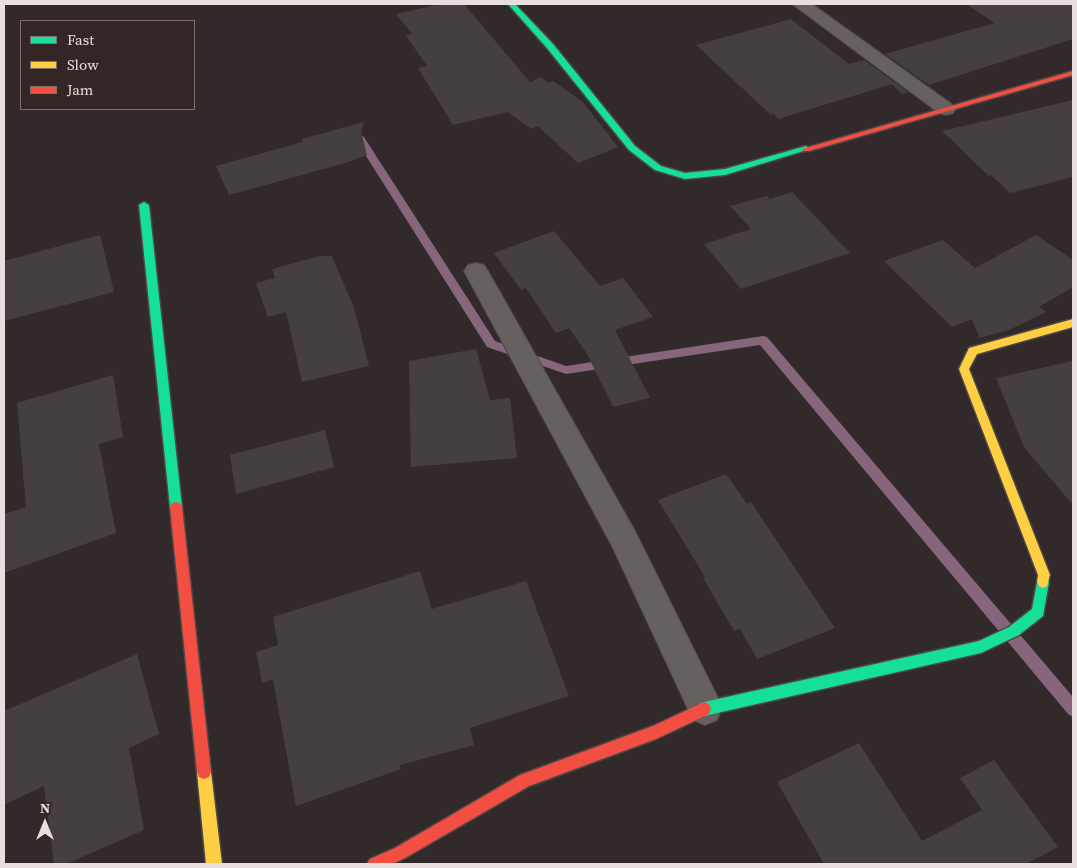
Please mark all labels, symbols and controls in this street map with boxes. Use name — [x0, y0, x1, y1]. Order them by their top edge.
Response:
legend — [20, 20, 195, 110]
text: Fast — [67, 29, 94, 50]
text: Slow — [67, 54, 99, 75]
text: Jam — [67, 79, 93, 100]
north arrow — [20, 798, 70, 848]
text: N — [40, 798, 50, 818]

